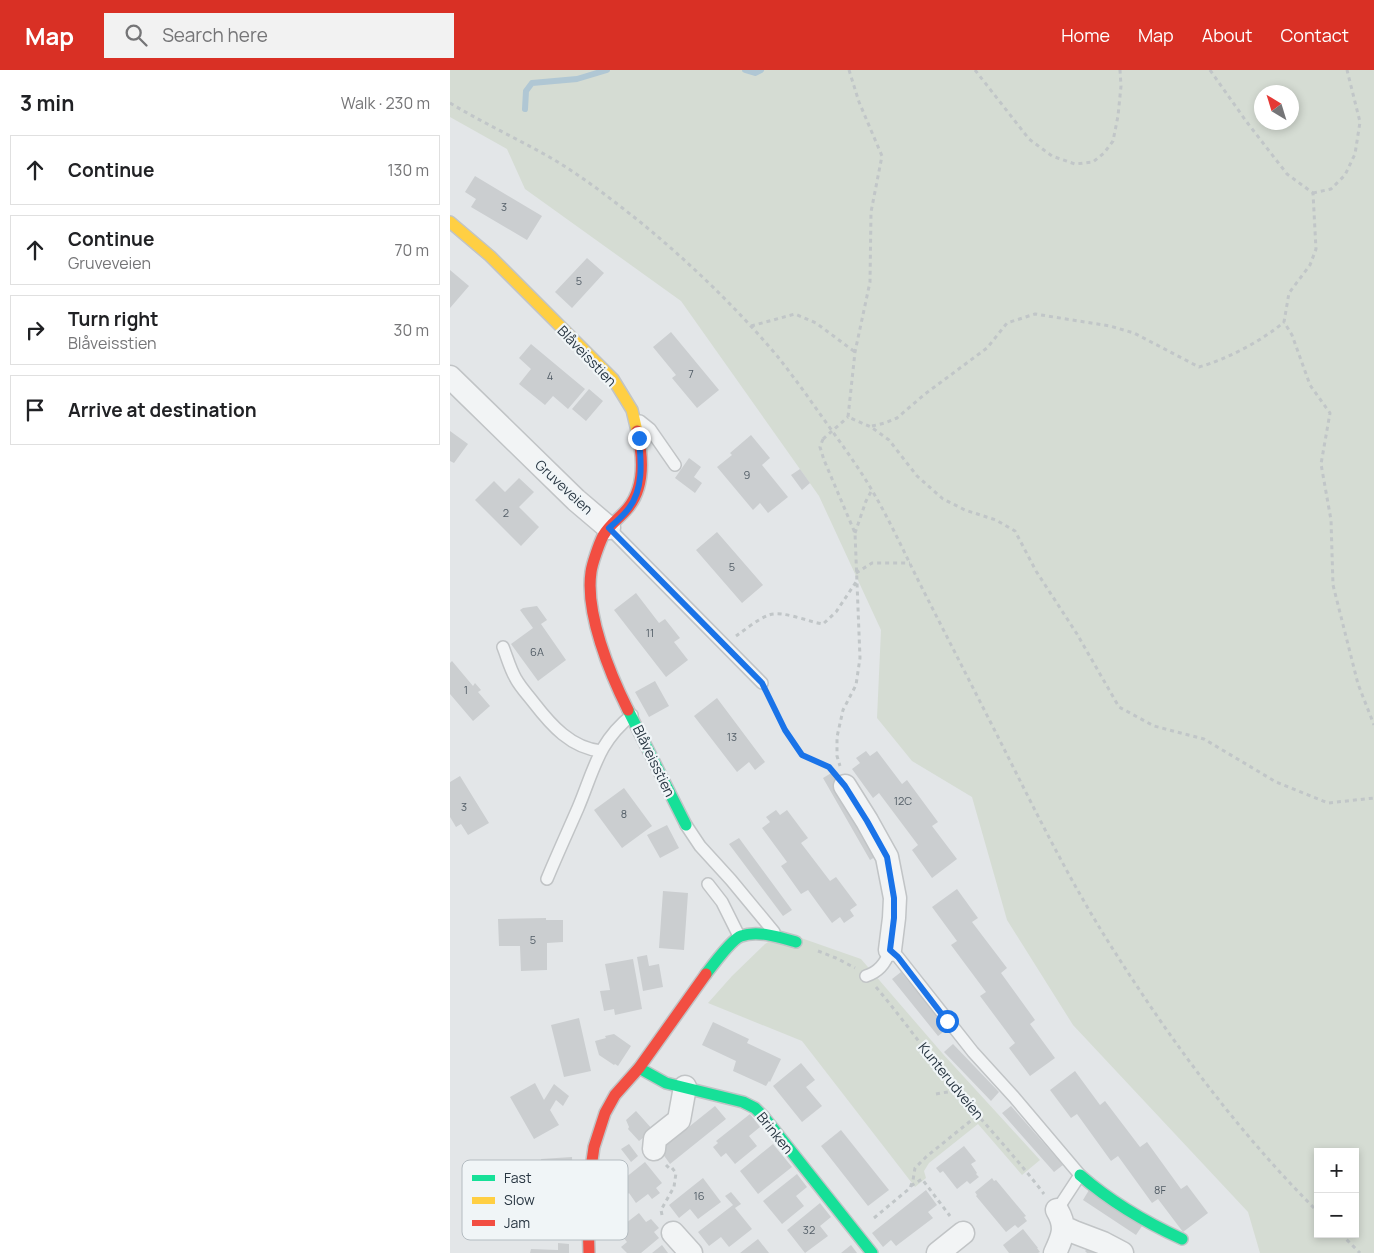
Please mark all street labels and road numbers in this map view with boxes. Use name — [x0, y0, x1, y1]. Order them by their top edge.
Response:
street label: Blåveisstien — [554, 321, 621, 390]
street label: Gruveveien — [531, 455, 597, 518]
street label: Blåveisstien — [629, 722, 680, 800]
street label: Kunterudveien — [914, 1038, 988, 1123]
street label: Brinken — [753, 1108, 798, 1157]

